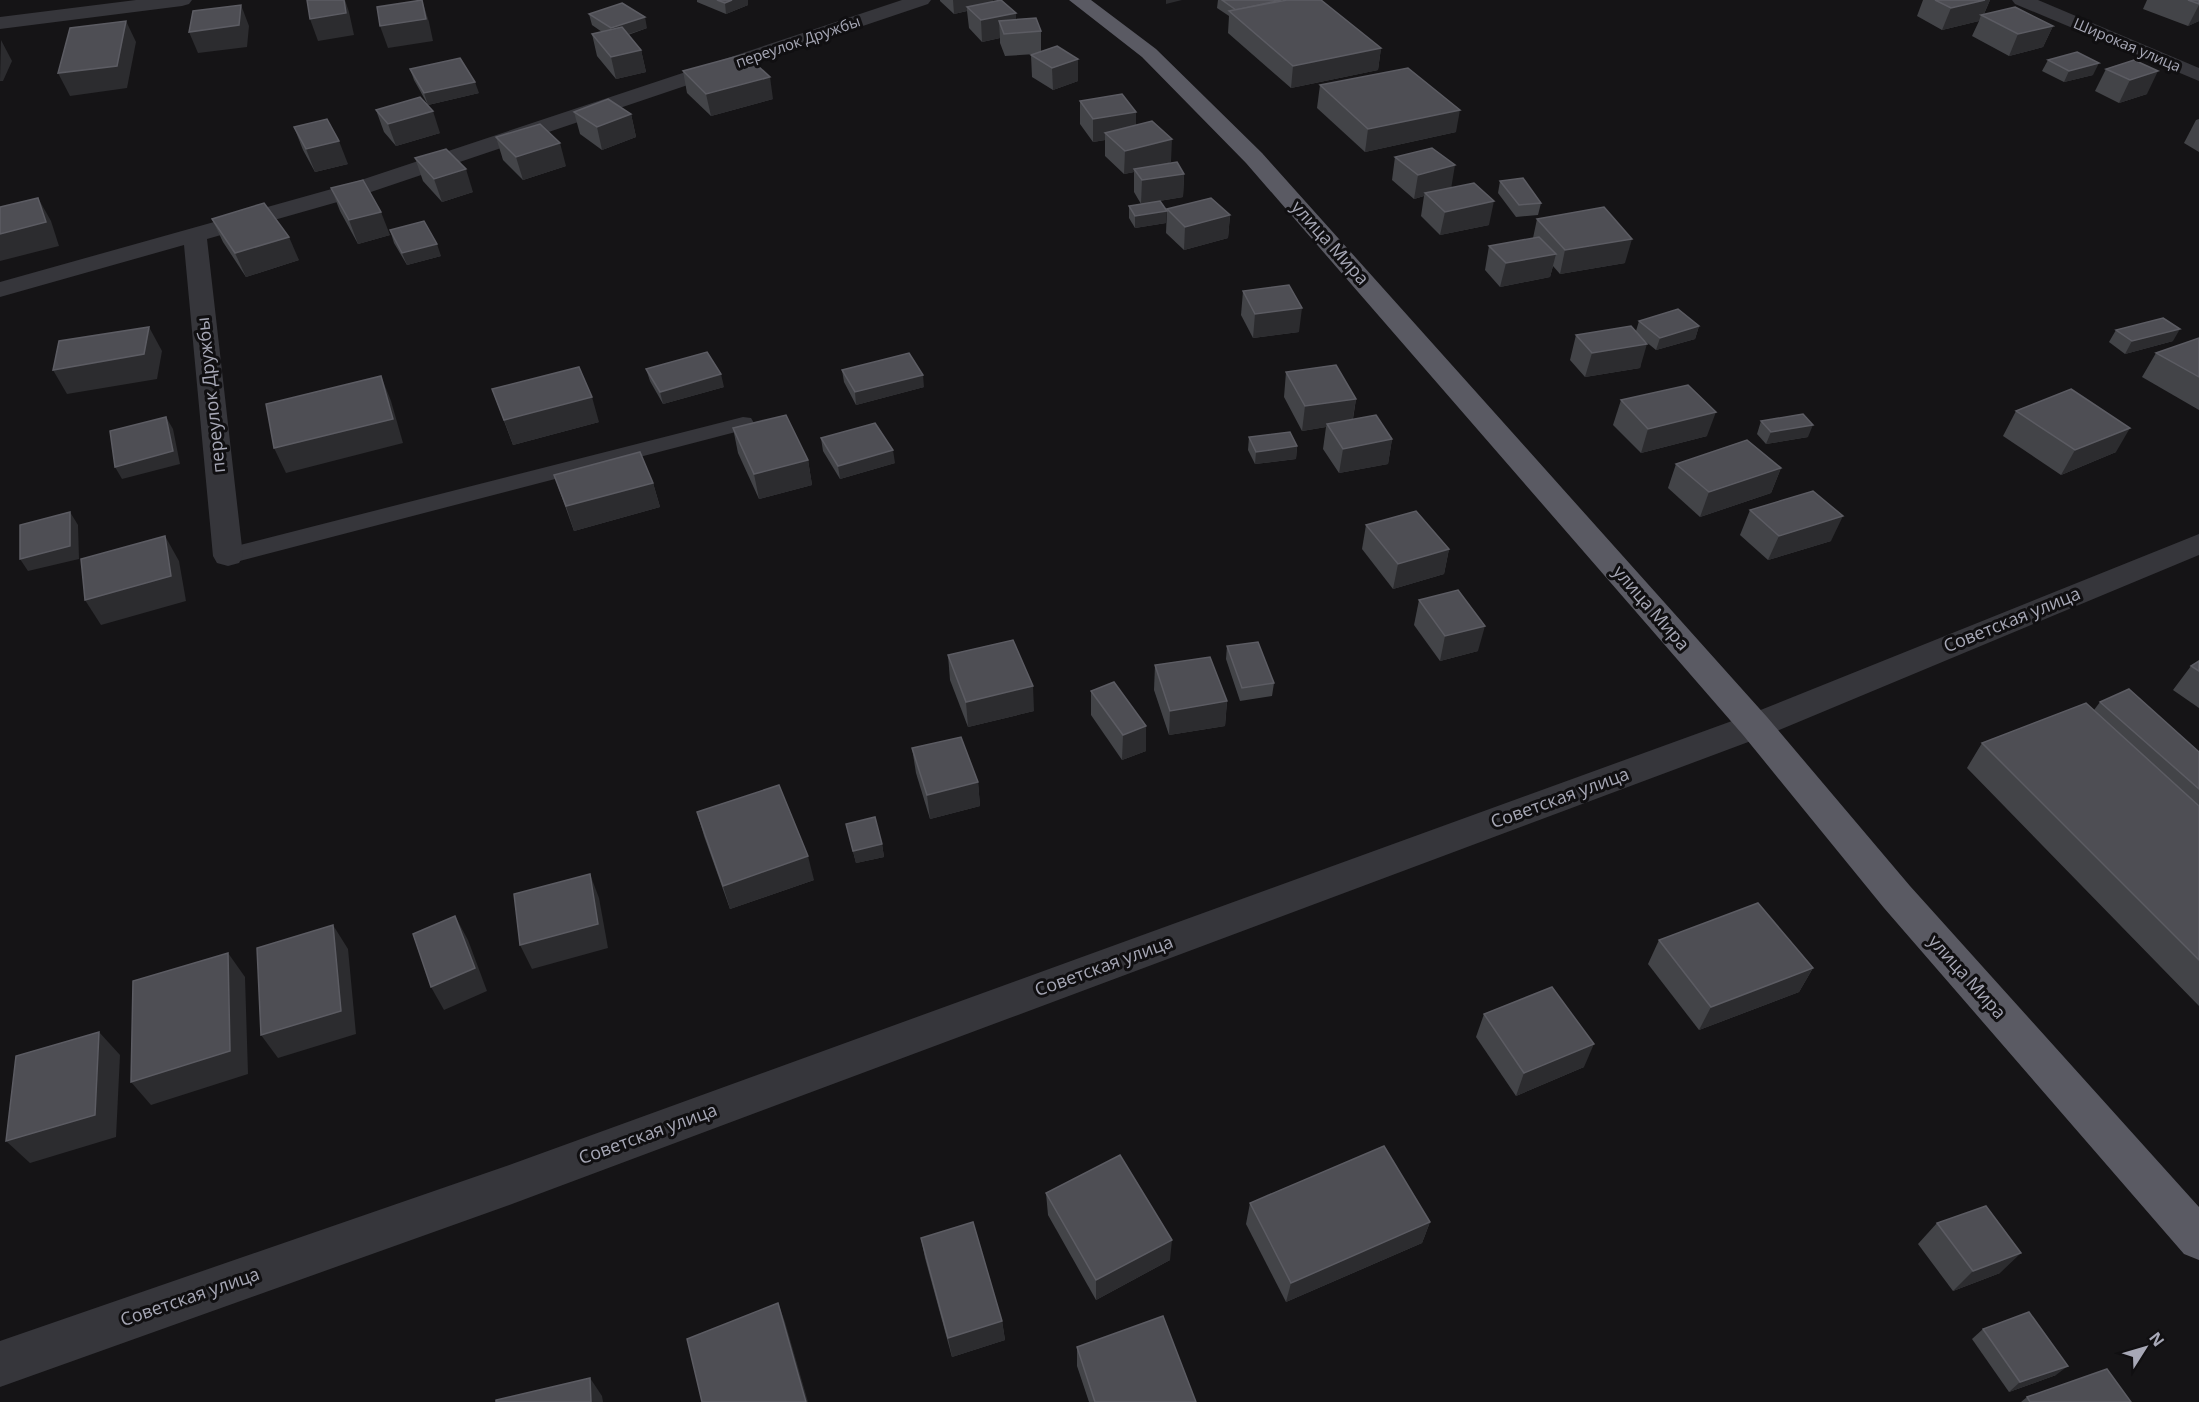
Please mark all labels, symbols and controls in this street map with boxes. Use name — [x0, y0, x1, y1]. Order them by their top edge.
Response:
street label: переулок Дружбы — [733, 10, 863, 72]
street label: Широкая улица — [2071, 12, 2184, 76]
street label: улица Мира — [1287, 195, 1375, 290]
street label: переулок Дружбы — [190, 316, 230, 474]
street label: улица Мира — [1608, 560, 1695, 655]
street label: Советская улица — [1940, 581, 2084, 657]
street label: Советская улица — [1487, 761, 1632, 833]
street label: Советская улица — [1031, 929, 1176, 1001]
street label: улица Мира — [1924, 929, 2012, 1024]
street label: Советская улица — [575, 1097, 720, 1169]
street label: Советская улица — [117, 1261, 262, 1331]
north arrow — [2115, 1318, 2175, 1378]
text: N — [2144, 1327, 2170, 1351]

